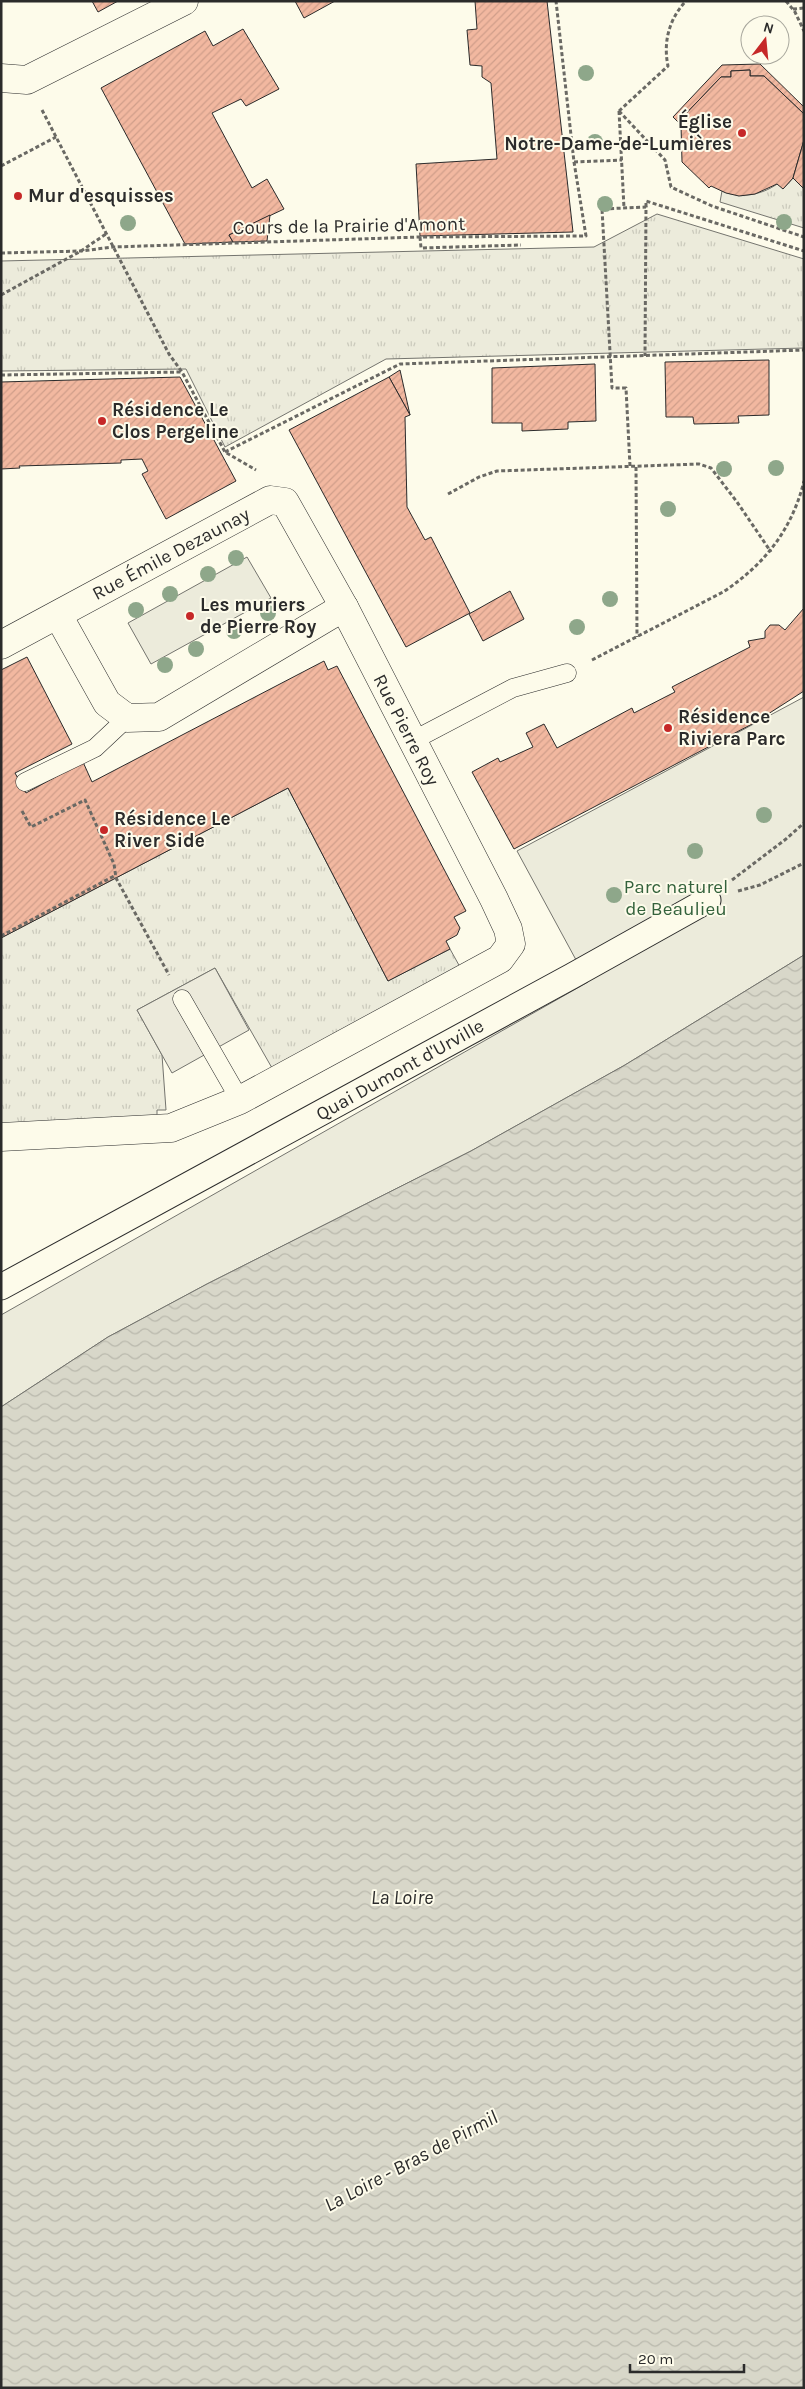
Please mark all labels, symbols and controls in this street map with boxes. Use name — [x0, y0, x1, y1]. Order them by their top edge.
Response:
north arrow — [740, 15, 790, 65]
text: N — [761, 18, 776, 38]
place label: Église Notre-Dame-de-Lumières — [504, 108, 732, 155]
marker: Église Notre-Dame-de-Lumières — [736, 127, 748, 139]
place label: Mur d'esquisses — [28, 185, 174, 207]
marker: Mur d'esquisses — [12, 190, 24, 202]
street label: Cours de la Prairie d'Amont — [233, 213, 465, 239]
place label: Résidence Le Clos Pergeline — [112, 399, 239, 443]
marker: Résidence Le Clos Pergeline — [96, 415, 108, 427]
street label: Rue Émile Dezaunay — [88, 502, 254, 605]
place label: Les muriers de Pierre Roy — [200, 594, 317, 638]
marker: Les muriers de Pierre Roy — [184, 610, 196, 622]
street label: Rue Pierre Roy — [368, 671, 444, 790]
place label: Résidence Riviera Parc — [678, 706, 786, 750]
marker: Résidence Riviera Parc — [662, 722, 674, 734]
place label: Résidence Le River Side — [114, 808, 231, 852]
marker: Résidence Le River Side — [98, 824, 110, 836]
park label: Parc naturel de Beaulieu — [624, 876, 728, 920]
street label: Quai Dumont d'Urville — [312, 1015, 488, 1125]
water label: La Loire — [371, 1886, 433, 1909]
water label: La Loire - Bras de Pirmil — [320, 2106, 502, 2216]
scale bar — [630, 2342, 744, 2374]
text: 20 m — [638, 2350, 673, 2368]

